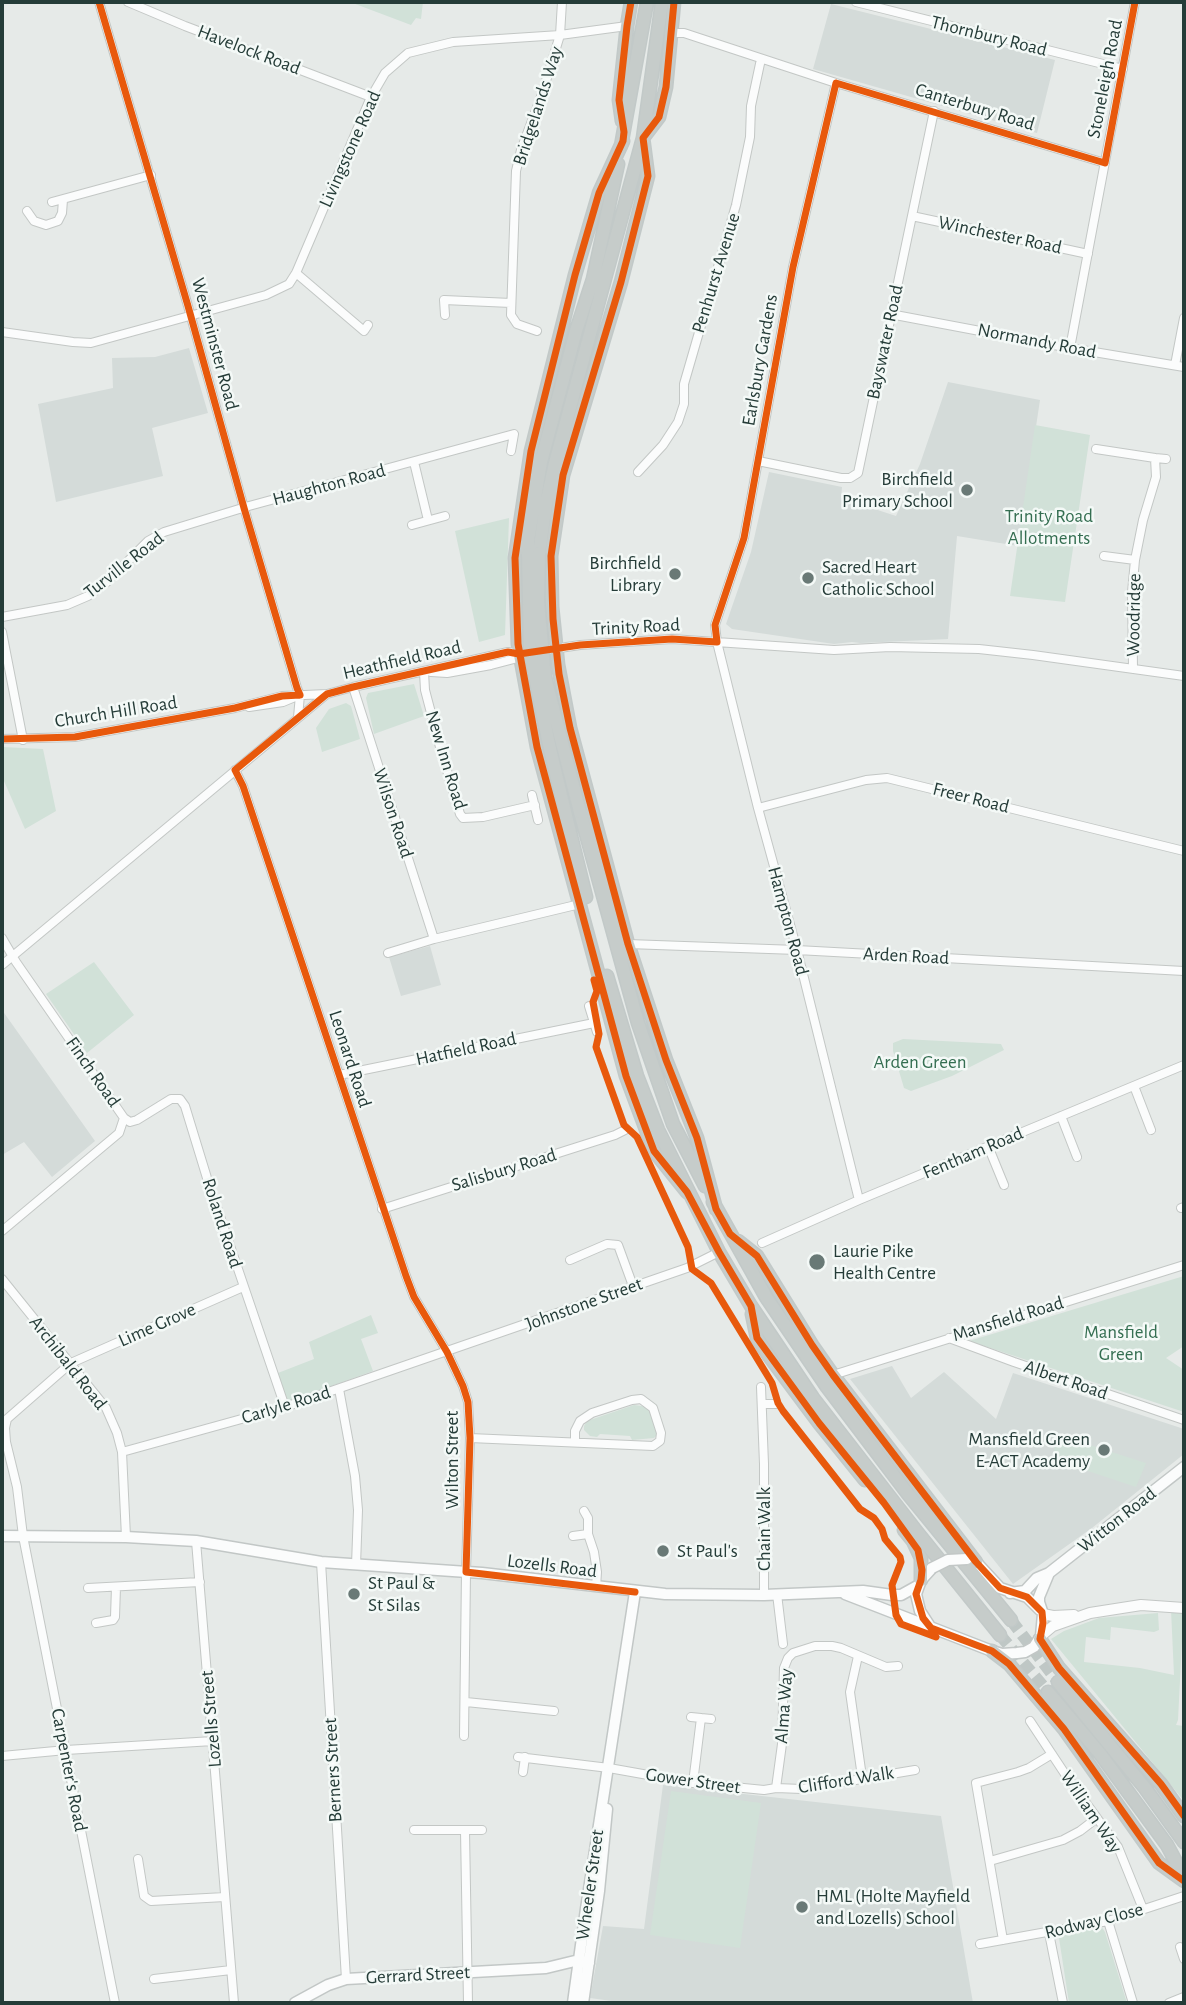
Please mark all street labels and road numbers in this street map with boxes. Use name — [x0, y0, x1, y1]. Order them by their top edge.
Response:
street label: Thornbury Road — [929, 11, 1049, 61]
street label: Stoneleigh Road — [1082, 18, 1128, 140]
street label: Havelock Road — [194, 20, 304, 80]
street label: Bridgelands Way — [508, 43, 568, 169]
street label: Canterbury Road — [913, 78, 1037, 136]
street label: Livingstone Road — [314, 87, 386, 211]
street label: Penhurst Avenue — [687, 210, 745, 336]
street label: Winchester Road — [936, 211, 1064, 259]
street label: Westminster Road — [186, 275, 244, 413]
street label: Bayswater Road — [862, 283, 908, 401]
street label: Earlsbury Gardens — [737, 292, 783, 428]
street label: Normandy Road — [976, 318, 1098, 364]
street label: Haughton Road — [270, 459, 388, 511]
street label: Turville Road — [79, 527, 169, 603]
street label: Woodridge — [1122, 573, 1146, 657]
street label: Trinity Road — [591, 613, 681, 641]
street label: Heathfield Road — [341, 635, 463, 685]
street label: Church Hill Road — [53, 691, 179, 733]
street label: New Inn Road — [420, 708, 472, 812]
street label: Wilson Road — [368, 765, 418, 861]
street label: Freer Road — [930, 777, 1012, 819]
street label: Hampton Road — [763, 864, 813, 978]
street label: Arden Road — [862, 942, 950, 970]
street label: Leonard Road — [324, 1008, 376, 1110]
street label: Hatfield Road — [414, 1027, 518, 1071]
street label: Finch Road — [60, 1032, 126, 1112]
street label: Fentham Road — [919, 1122, 1027, 1184]
street label: Salisbury Road — [449, 1143, 559, 1197]
street label: Roland Road — [197, 1175, 247, 1271]
street label: Johnstone Street — [522, 1272, 646, 1336]
street label: Mansfield Road — [950, 1291, 1066, 1347]
street label: Lime Grove — [115, 1298, 199, 1352]
street label: Archibald Road — [24, 1312, 112, 1414]
street label: Albert Road — [1021, 1355, 1111, 1405]
street label: Carlyle Road — [239, 1381, 333, 1429]
street label: Wilton Street — [441, 1411, 463, 1509]
street label: Witton Road — [1073, 1482, 1161, 1558]
street label: Chain Walk — [753, 1487, 775, 1571]
street label: Lozells Road — [506, 1549, 598, 1583]
street label: Alma Way — [770, 1668, 798, 1744]
street label: Lozells Street — [195, 1670, 227, 1768]
street label: Carpenter's Road — [46, 1706, 92, 1834]
street label: Berners Street — [319, 1717, 347, 1823]
street label: Clifford Walk — [796, 1761, 896, 1799]
street label: Gower Street — [644, 1763, 742, 1799]
street label: William Way — [1055, 1766, 1127, 1858]
street label: Wheeler Street — [571, 1828, 609, 1942]
street label: Rodway Close — [1042, 1898, 1146, 1944]
street label: Gerrard Street — [365, 1961, 471, 1989]

